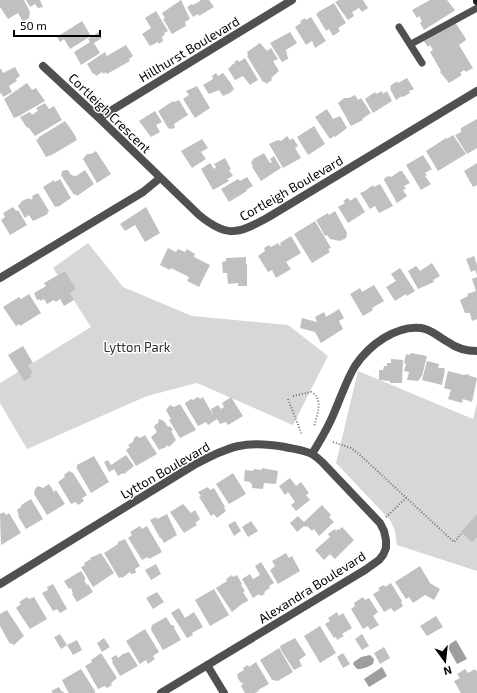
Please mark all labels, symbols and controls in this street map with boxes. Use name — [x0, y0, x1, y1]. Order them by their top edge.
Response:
scale bar — [14, 12, 100, 38]
street label: Hillhurst Boulevard — [136, 13, 242, 85]
text: 50 m — [20, 18, 47, 32]
street label: Cortleigh Crescent — [65, 70, 155, 156]
street label: Cortleigh Boulevard — [236, 152, 346, 224]
park label: Lytton Park — [104, 339, 171, 355]
street label: Lytton Boulevard — [117, 438, 213, 502]
street label: Alexandra Boulevard — [255, 548, 369, 626]
north arrow — [425, 641, 465, 681]
text: N — [442, 664, 453, 678]

